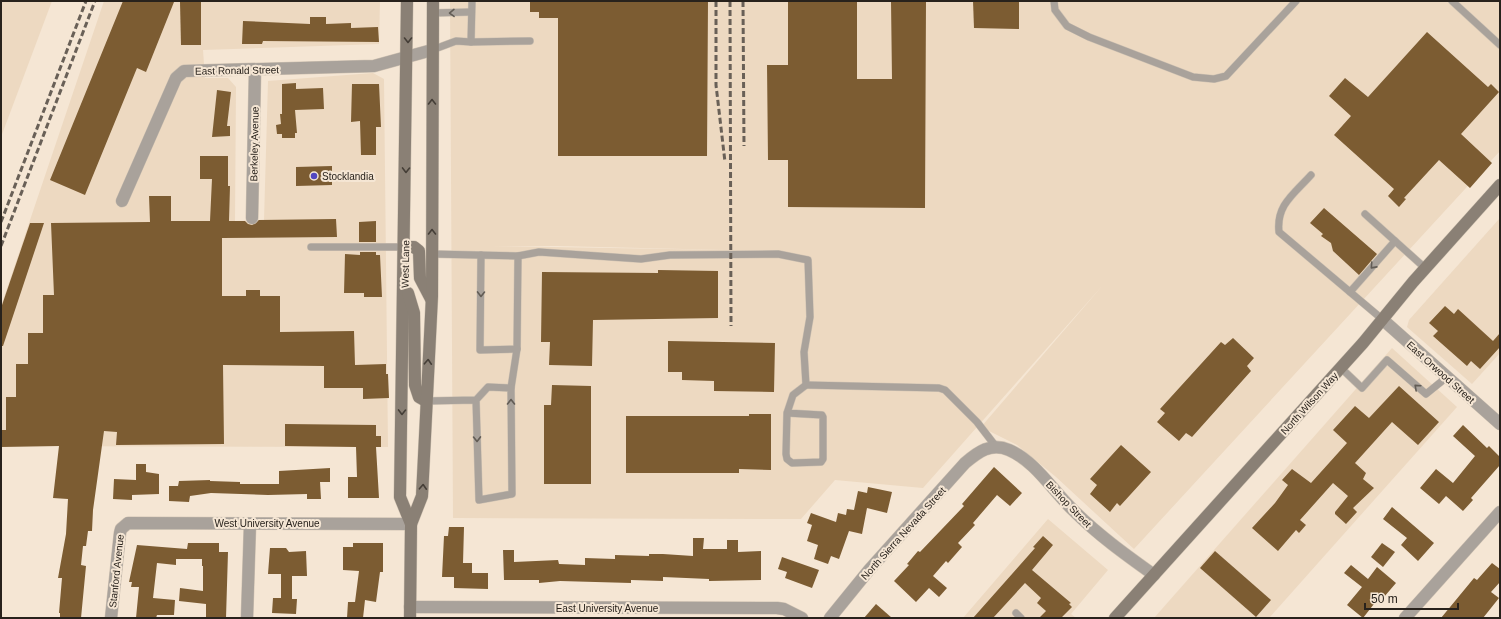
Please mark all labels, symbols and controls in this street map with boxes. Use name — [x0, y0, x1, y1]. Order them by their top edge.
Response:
one-way arrow — [449, 9, 455, 17]
one-way arrow — [404, 37, 412, 43]
street label: East Ronald Street — [195, 64, 279, 77]
one-way arrow — [428, 99, 436, 105]
street label: Berkeley Avenue — [248, 106, 261, 182]
one-way arrow — [402, 167, 410, 173]
marker: Stocklandia — [309, 171, 319, 181]
place label: Stocklandia — [322, 171, 374, 182]
one-way arrow — [428, 229, 436, 235]
street label: West Lane — [400, 240, 411, 288]
one-way arrow — [1370, 262, 1377, 269]
one-way arrow — [477, 291, 485, 297]
street label: East Orwood Street — [1405, 339, 1477, 406]
one-way arrow — [424, 359, 433, 365]
street label: North Wilson Way — [1279, 370, 1340, 437]
one-way arrow — [1414, 384, 1422, 391]
one-way arrow — [507, 399, 515, 405]
one-way arrow — [398, 409, 406, 415]
one-way arrow — [473, 436, 482, 442]
street label: Bishop Street — [1044, 479, 1094, 530]
one-way arrow — [418, 484, 427, 490]
street label: North Sierra Nevada Street — [859, 485, 948, 582]
street label: West University Avenue — [214, 518, 320, 529]
street label: Stanford Avenue — [107, 533, 126, 608]
scale bar — [1365, 585, 1458, 611]
text: 50 m — [1371, 592, 1398, 606]
street label: East University Avenue — [556, 603, 659, 614]

